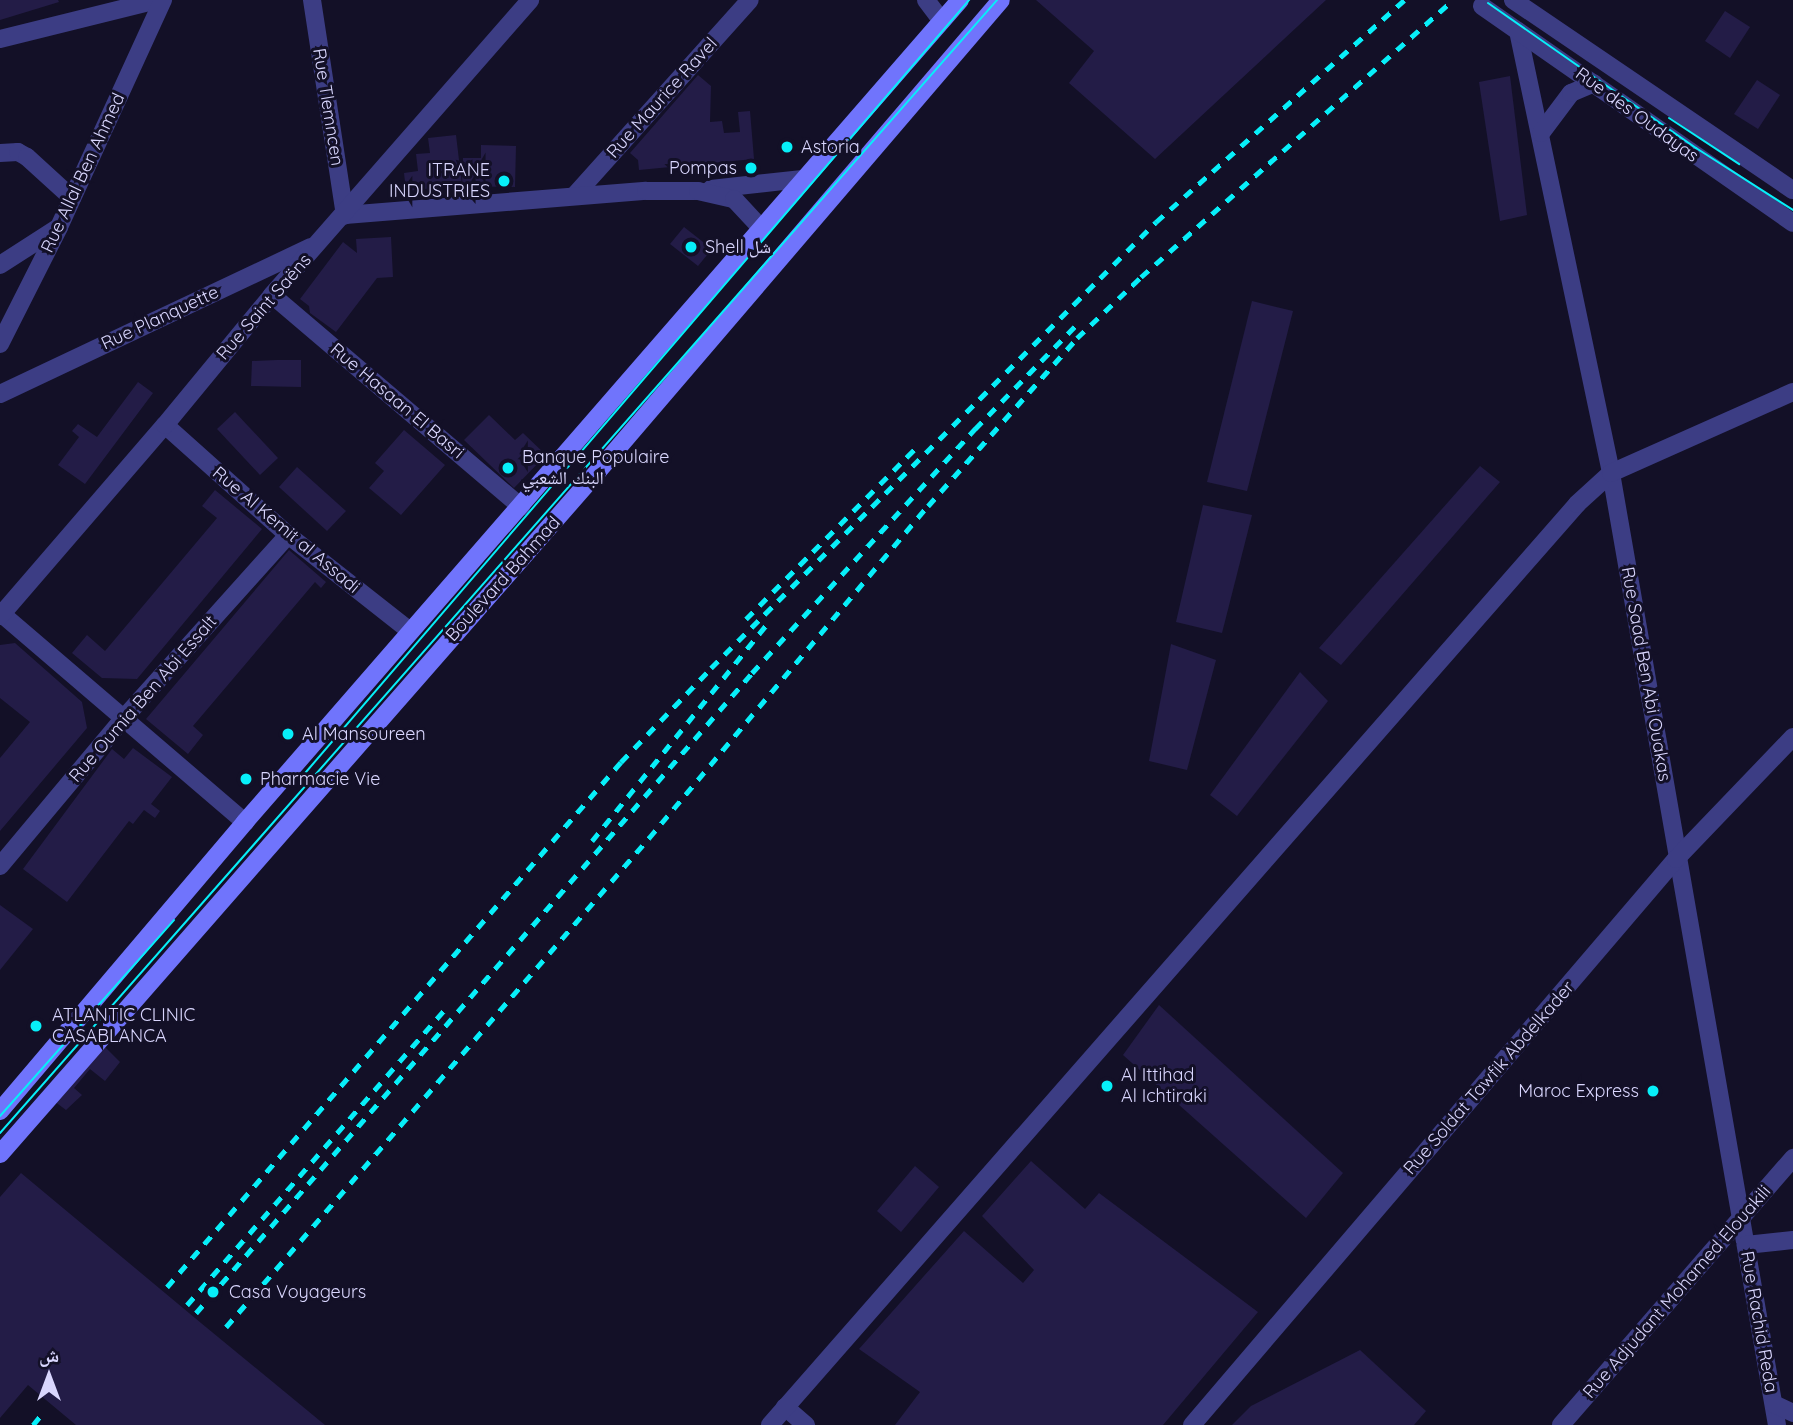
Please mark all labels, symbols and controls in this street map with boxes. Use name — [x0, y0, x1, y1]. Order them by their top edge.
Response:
street label: Rue Maurice Ravel — [602, 33, 722, 163]
street label: Rue Tlemncen — [308, 47, 348, 167]
street label: Rue des Oudayas — [1571, 63, 1703, 167]
street label: Rue Allal Ben Ahmed — [37, 90, 129, 256]
place label: Astoria — [801, 136, 860, 158]
marker: Astoria — [779, 139, 795, 155]
place label: Pompas — [669, 157, 737, 179]
place label: ITRANE INDUSTRIES — [389, 160, 490, 202]
marker: Pompas — [743, 160, 759, 176]
marker: ITRANE INDUSTRIES — [496, 173, 512, 189]
place label: Shell شل — [705, 236, 771, 258]
marker: Shell شل — [683, 239, 699, 255]
street label: Rue Saint Saëns — [212, 250, 316, 364]
street label: Rue Planquette — [98, 281, 222, 355]
street label: Rue Hasaan El Basri — [326, 339, 468, 463]
place label: Banque Populaire البنك الشعبي — [522, 447, 669, 490]
marker: Banque Populaire البنك الشعبي — [500, 460, 516, 476]
street label: Rue Al Kemit al Assadi — [208, 462, 364, 598]
street label: Boulevard Bahmad — [441, 512, 565, 646]
street label: Rue Saad Ben Abi Ouakas — [1616, 565, 1676, 783]
street label: Rue Oumia Ben Abi Essalt — [65, 611, 221, 787]
place label: Al Mansoureen — [302, 723, 426, 745]
marker: Al Mansoureen — [280, 726, 296, 742]
place label: Pharmacie Vie — [260, 768, 380, 790]
marker: Pharmacie Vie — [238, 771, 254, 787]
street label: Rue Soldat Tawfik Abdelkader — [1399, 977, 1579, 1179]
place label: ATLANTIC CLINIC CASABLANCA — [52, 1005, 195, 1048]
marker: ATLANTIC CLINIC CASABLANCA — [26, 1016, 46, 1036]
place label: Al Ittihad Al Ichtiraki — [1121, 1065, 1207, 1108]
marker: Al Ittihad Al Ichtiraki — [1099, 1078, 1115, 1094]
place label: Maroc Express — [1518, 1080, 1639, 1102]
marker: Maroc Express — [1645, 1083, 1661, 1099]
street label: Rue Adjudant Mohamed Elouakili — [1579, 1181, 1775, 1403]
street label: Rue Rachid Reda — [1736, 1250, 1782, 1394]
place label: Casa Voyageurs — [229, 1281, 366, 1303]
marker: Casa Voyageurs — [203, 1282, 223, 1302]
north arrow — [14, 1341, 84, 1411]
text: ش — [39, 1343, 59, 1367]

